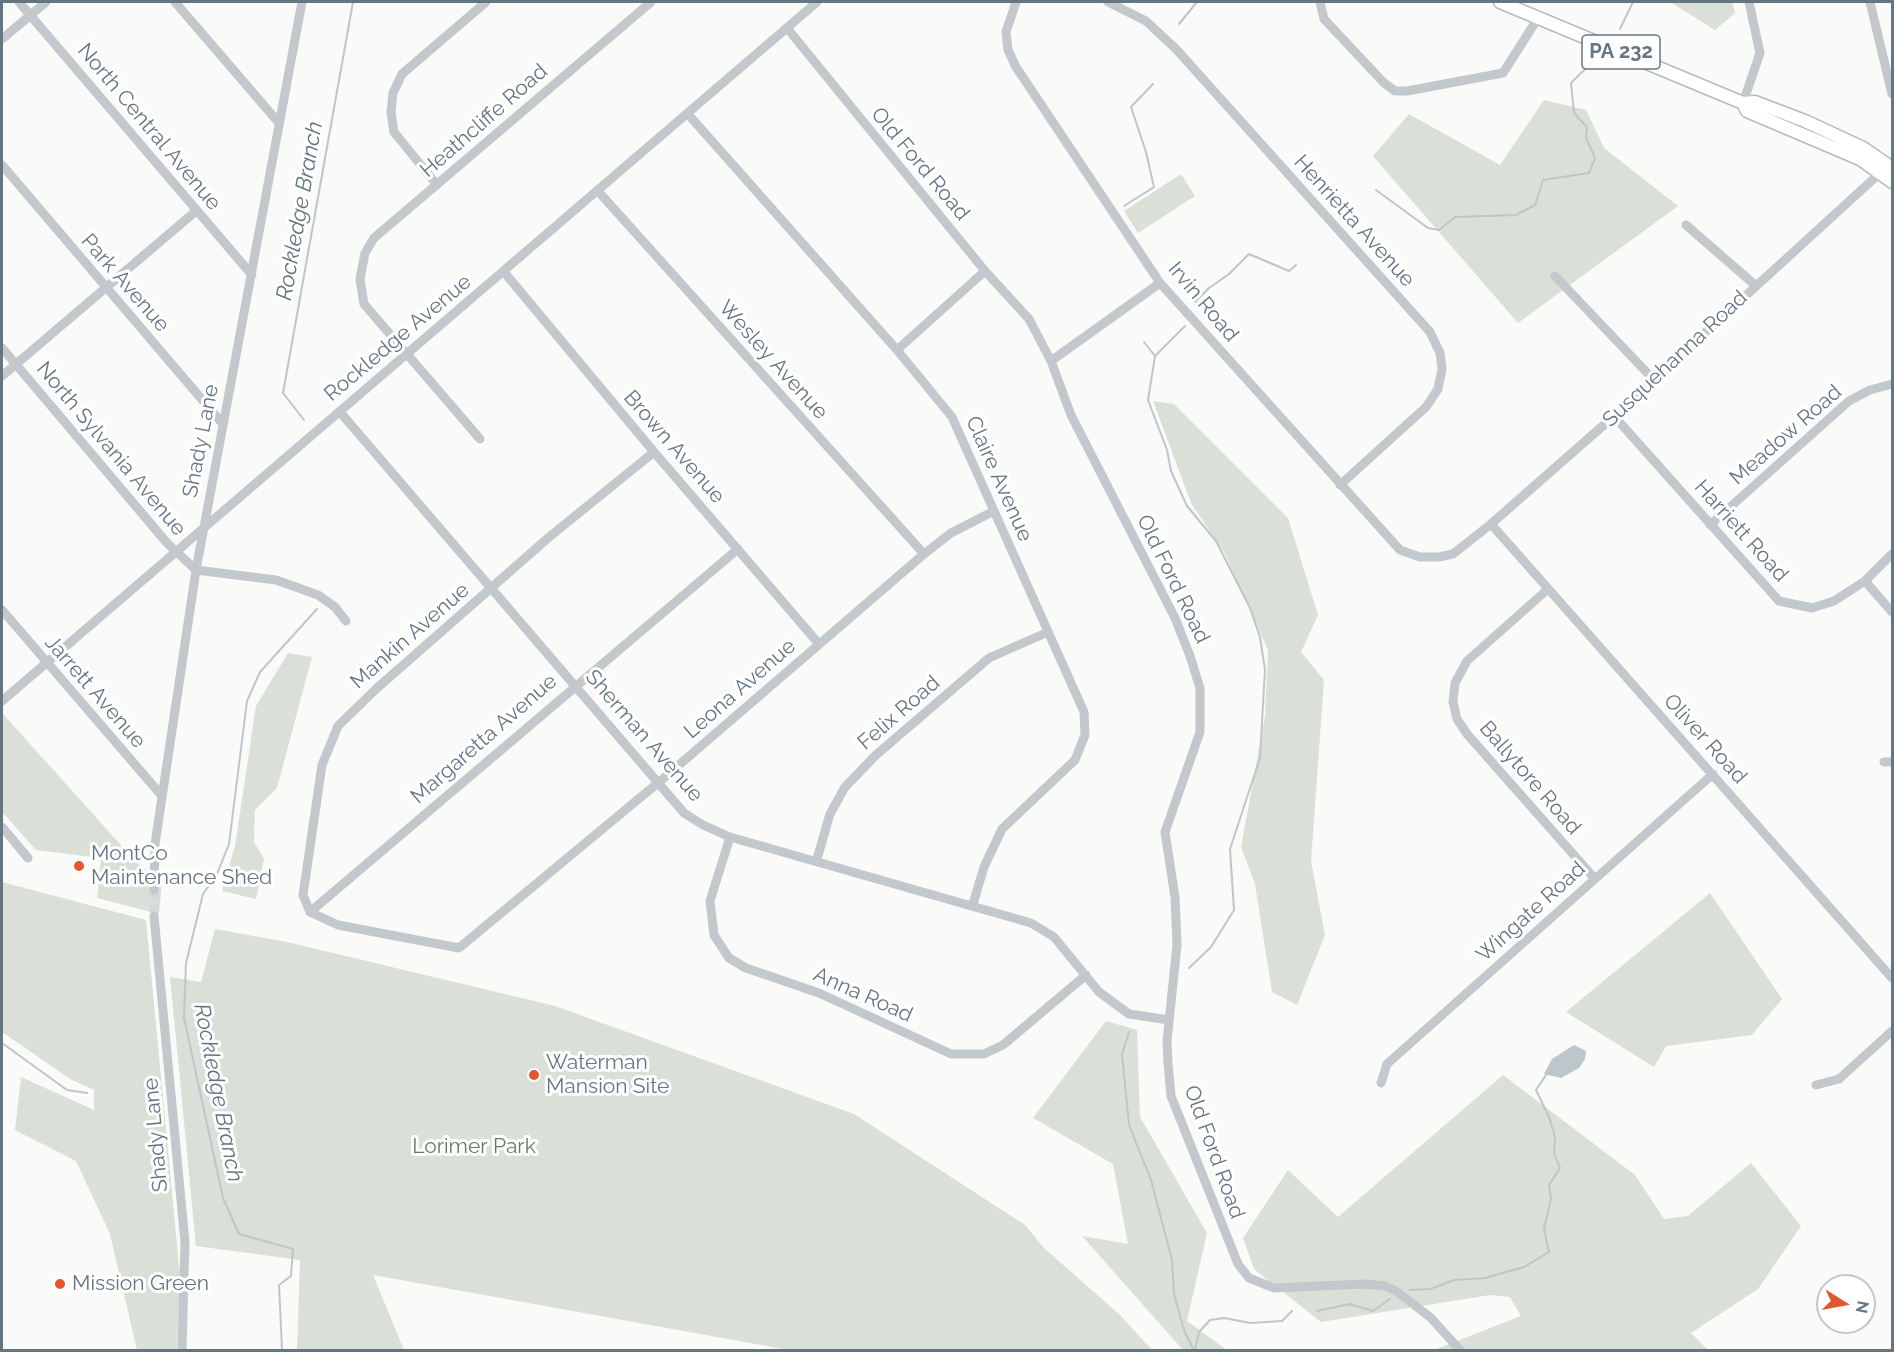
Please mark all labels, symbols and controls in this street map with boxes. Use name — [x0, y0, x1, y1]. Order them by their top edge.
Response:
road number: PA 232 — [1582, 35, 1660, 69]
street label: North Central Avenue — [72, 38, 226, 216]
street label: Heathcliffe Road — [415, 59, 553, 183]
street label: Old Ford Road — [865, 102, 975, 226]
water label: Rockledge Branch — [271, 120, 329, 302]
street label: Henrietta Avenue — [1288, 150, 1420, 292]
street label: Park Avenue — [75, 229, 175, 337]
street label: Irvin Road — [1162, 257, 1244, 347]
street label: Rockledge Avenue — [319, 269, 477, 407]
street label: Susquehanna Road — [1597, 286, 1753, 432]
street label: Wesley Avenue — [713, 295, 833, 425]
street label: North Sylvania Avenue — [31, 357, 191, 541]
street label: Meadow Road — [1725, 380, 1847, 490]
street label: Shady Lane — [178, 382, 224, 500]
street label: Brown Avenue — [618, 385, 730, 509]
street label: Claire Avenue — [960, 412, 1038, 546]
street label: Harriett Road — [1689, 475, 1793, 587]
street label: Old Ford Road — [1131, 511, 1215, 647]
street label: Mankin Avenue — [346, 578, 474, 694]
street label: Jarrett Avenue — [39, 630, 151, 754]
street label: Leona Avenue — [679, 634, 801, 744]
street label: Sherman Avenue — [580, 665, 708, 807]
street label: Margaretta Avenue — [406, 669, 562, 809]
street label: Felix Road — [853, 670, 945, 756]
street label: Oliver Road — [1658, 689, 1752, 789]
street label: Ballytore Road — [1474, 716, 1586, 840]
place label: MontCo Maintenance Shed — [91, 841, 272, 891]
street label: Wingate Road — [1471, 856, 1591, 968]
marker: MontCo Maintenance Shed — [72, 859, 86, 873]
street label: Anna Road — [810, 962, 916, 1028]
water label: Rockledge Branch — [188, 1002, 248, 1184]
place label: Waterman Mansion Site — [546, 1050, 669, 1100]
marker: Waterman Mansion Site — [527, 1068, 541, 1082]
street label: Shady Lane — [138, 1077, 174, 1193]
street label: Old Ford Road — [1178, 1082, 1250, 1222]
park label: Lorimer Park — [412, 1134, 536, 1160]
place label: Mission Green — [72, 1271, 209, 1297]
north arrow — [1816, 1274, 1876, 1334]
marker: Mission Green — [53, 1277, 67, 1291]
text: N — [1852, 1299, 1873, 1315]

